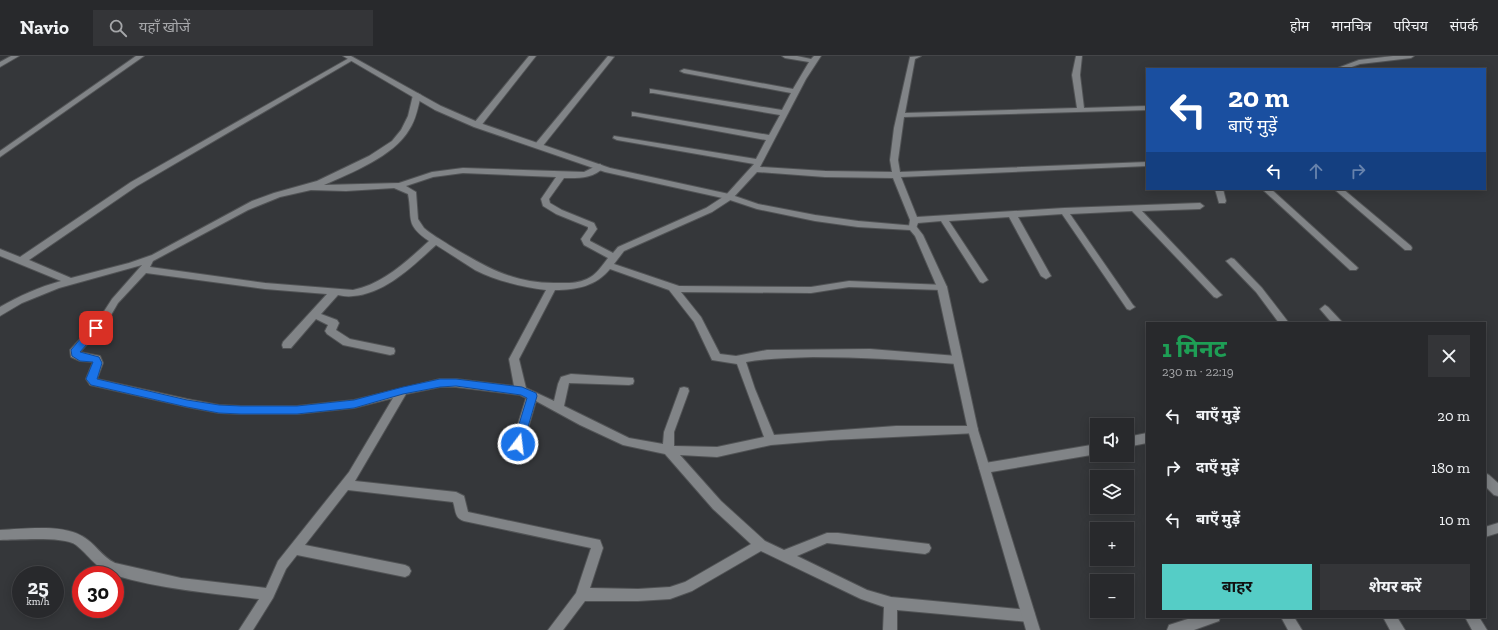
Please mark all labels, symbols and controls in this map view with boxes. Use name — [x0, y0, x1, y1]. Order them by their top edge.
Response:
search box — [93, 10, 373, 46]
text: Navio — [20, 16, 69, 39]
icon: search — [107, 17, 129, 39]
text: यहाँ खोजें — [139, 18, 190, 36]
text: होम — [1290, 18, 1309, 35]
text: मानचित्र — [1331, 18, 1372, 35]
text: परिचय — [1394, 18, 1428, 35]
text: संपर्क — [1450, 18, 1478, 35]
text: 20 m — [1228, 81, 1289, 114]
icon: left — [1162, 84, 1214, 136]
text: बाएँ मुड़ें — [1228, 115, 1277, 137]
icon: left — [1263, 160, 1285, 182]
icon: ahead — [1305, 160, 1327, 182]
icon: right — [1347, 160, 1369, 182]
pin — [79, 311, 113, 345]
icon: arrive — [85, 317, 107, 339]
text: 1 मिनट — [1162, 334, 1227, 363]
button: close — [1428, 335, 1470, 377]
text: 230 m · 22:19 — [1162, 364, 1234, 379]
icon: left — [1162, 405, 1184, 427]
text: बाएँ मुड़ें — [1196, 406, 1240, 424]
text: 20 m — [1437, 407, 1470, 425]
map controls — [1090, 418, 1134, 618]
button: sound — [1090, 418, 1134, 462]
position arrow — [497, 423, 539, 465]
icon: right — [1162, 457, 1184, 479]
text: दाएँ मुड़ें — [1196, 458, 1239, 476]
text: 180 m — [1431, 459, 1470, 477]
button: layers — [1090, 470, 1134, 514]
icon: left — [1162, 509, 1184, 531]
text: बाएँ मुड़ें — [1196, 510, 1240, 528]
text: 10 m — [1439, 511, 1470, 529]
button: + — [1090, 522, 1134, 566]
button: बाहर — [1162, 564, 1312, 610]
button: शेयर करें — [1320, 564, 1470, 610]
speed limit sign: 30 — [72, 566, 124, 618]
button: − — [1090, 574, 1134, 618]
text: 25 — [27, 575, 49, 599]
text: km/h — [27, 596, 49, 608]

